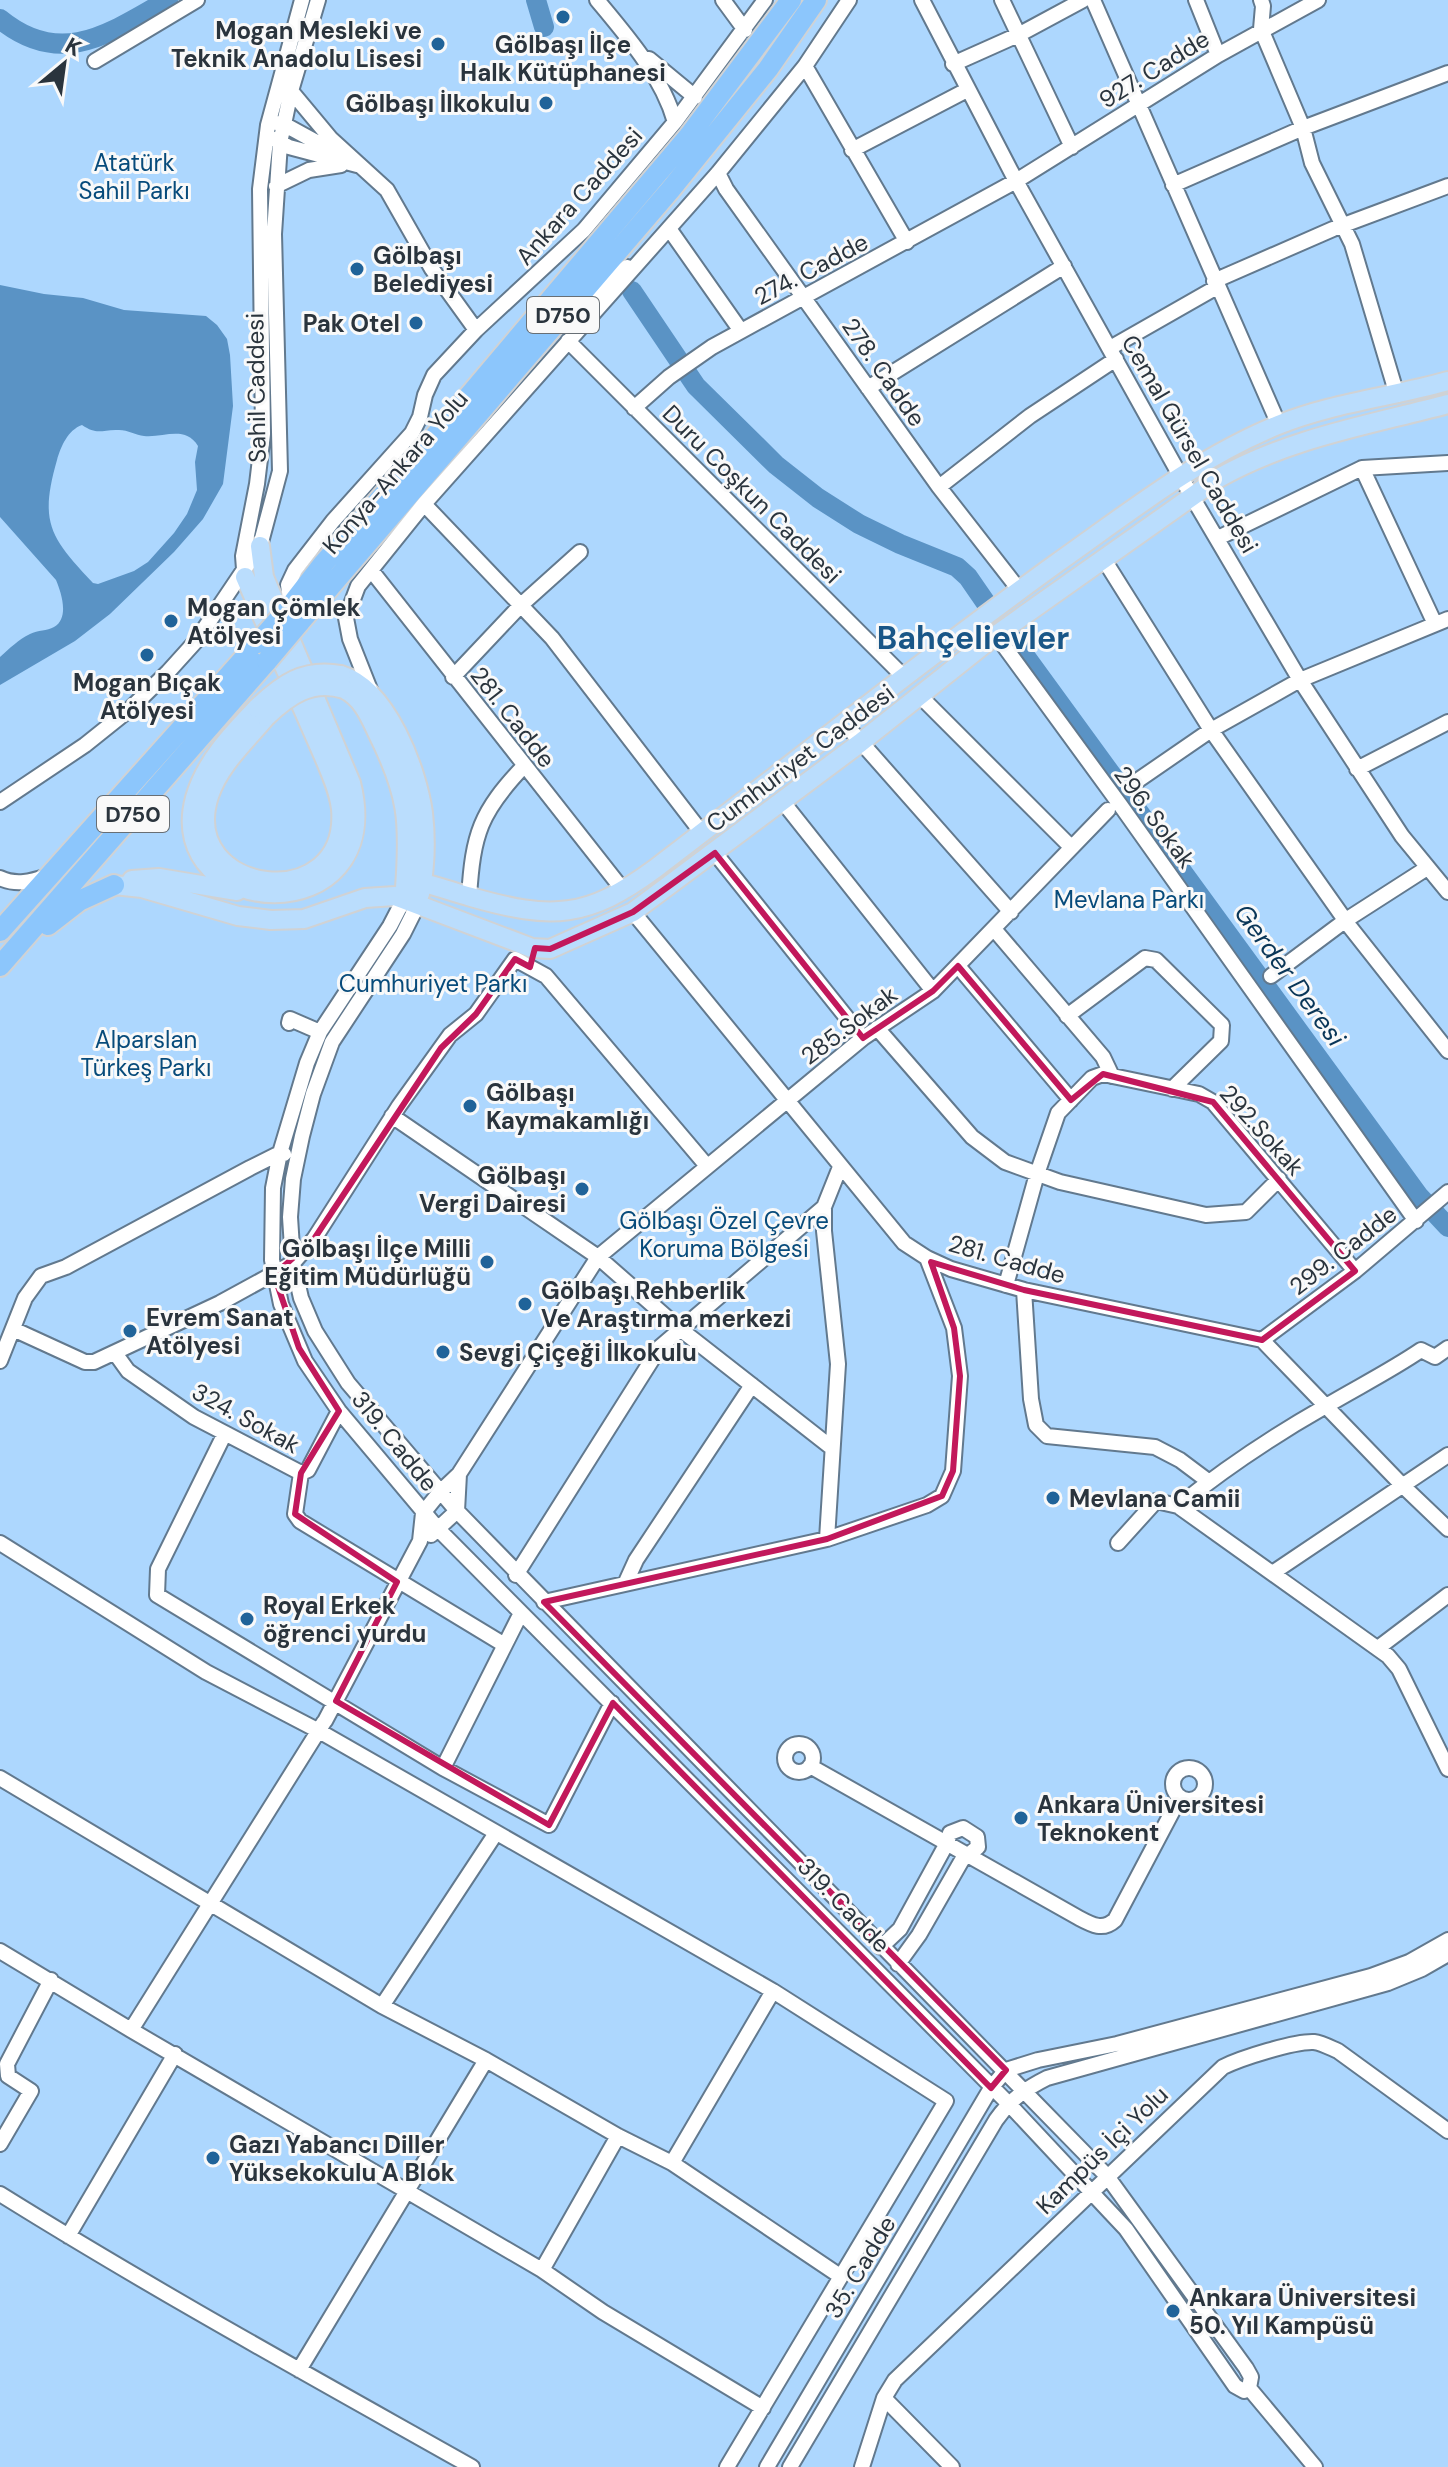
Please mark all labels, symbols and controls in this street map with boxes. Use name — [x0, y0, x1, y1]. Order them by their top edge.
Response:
marker: Gölbaşı İlçe Halk Kütüphanesi — [554, 8, 572, 26]
place label: Mogan Mesleki ve Teknik Anadolu Lisesi — [171, 15, 422, 74]
street label: 927. Cadde — [1093, 23, 1215, 115]
north arrow — [24, 24, 104, 104]
place label: Gölbaşı İlçe Halk Kütüphanesi — [460, 29, 666, 88]
text: K — [60, 31, 87, 63]
marker: Mogan Mesleki ve Teknik Anadolu Lisesi — [429, 35, 447, 53]
place label: Gölbaşı İlkokulu — [345, 88, 530, 119]
marker: Gölbaşı İlkokulu — [537, 94, 555, 112]
street label: Ankara Caddesi — [509, 121, 649, 271]
park label: Atatürk Sahil Parkı — [78, 147, 190, 206]
street label: 274. Cadde — [749, 226, 873, 312]
place label: Gölbaşı Belediyesi — [373, 240, 493, 299]
marker: Gölbaşı Belediyesi — [348, 260, 366, 278]
road number: D750 — [527, 297, 599, 333]
place label: Pak Otel — [303, 308, 400, 339]
street label: 278. Cadde — [835, 312, 933, 432]
street label: Sahil Caddesi — [239, 313, 273, 463]
marker: Pak Otel — [407, 314, 425, 332]
street label: Cemal Gürsel Caddesi — [1115, 329, 1265, 559]
street label: Konya-Ankara Yolu — [315, 384, 475, 560]
street label: Duru Coşkun Caddesi — [656, 398, 848, 590]
place label: Mogan Çömlek Atölyesi — [187, 592, 361, 651]
marker: Mogan Çömlek Atölyesi — [162, 612, 180, 630]
district label: Bahçelievler — [877, 617, 1069, 659]
marker: Mogan Bıçak Atölyesi — [138, 646, 156, 664]
street label: 281. Cadde — [464, 660, 562, 774]
place label: Mogan Bıçak Atölyesi — [73, 667, 221, 726]
street label: Cumhuriyet Caddesi — [700, 677, 900, 839]
street label: 296. Sokak — [1107, 760, 1203, 874]
road number: D750 — [97, 796, 169, 832]
park label: Mevlana Parkı — [1054, 884, 1204, 915]
water label: Gerder Deresi — [1227, 897, 1354, 1054]
park label: Cumhuriyet Parkı — [339, 968, 527, 999]
street label: 285.Sokak — [795, 979, 903, 1071]
park label: Alparslan Türkeş Parkı — [81, 1024, 211, 1083]
place label: Gölbaşı Kaymakamlığı — [486, 1077, 649, 1136]
street label: 292.Sokak — [1213, 1078, 1311, 1182]
marker: Gölbaşı Kaymakamlığı — [461, 1097, 479, 1115]
place label: Gölbaşı Vergi Dairesi — [419, 1160, 566, 1219]
marker: Gölbaşı Vergi Dairesi — [573, 1180, 591, 1198]
street label: 299. Cadde — [1283, 1198, 1403, 1302]
park label: Gölbaşı Özel Çevre Koruma Bölgesi — [619, 1205, 829, 1264]
street label: 281. Cadde — [945, 1228, 1069, 1290]
place label: Gölbaşı İlçe Milli Eğitim Müdürlüğü — [264, 1233, 471, 1292]
marker: Gölbaşı İlçe Milli Eğitim Müdürlüğü — [478, 1253, 496, 1271]
place label: Gölbaşı Rehberlik Ve Araştırma merkezi — [541, 1275, 791, 1334]
marker: Gölbaşı Rehberlik Ve Araştırma merkezi — [516, 1295, 534, 1313]
place label: Evrem Sanat Atölyesi — [146, 1302, 294, 1361]
marker: Evrem Sanat Atölyesi — [121, 1322, 139, 1340]
place label: Sevgi Çiçeği İlkokulu — [459, 1337, 697, 1368]
marker: Sevgi Çiçeği İlkokulu — [434, 1343, 452, 1361]
street label: 324. Sokak — [187, 1376, 305, 1460]
street label: 319. Cadde — [345, 1384, 445, 1498]
place label: Mevlana Camii — [1069, 1483, 1240, 1514]
marker: Mevlana Camii — [1044, 1489, 1062, 1507]
place label: Royal Erkek öğrenci yurdu — [263, 1590, 426, 1649]
marker: Royal Erkek öğrenci yurdu — [238, 1610, 256, 1628]
place label: Ankara Üniversitesi Teknokent — [1037, 1789, 1264, 1848]
marker: Ankara Üniversitesi Teknokent — [1012, 1809, 1030, 1827]
street label: 319. Cadde — [791, 1851, 897, 1959]
street label: Kampüs İçi Yolu — [1029, 2079, 1175, 2221]
place label: Gazı Yabancı Diller Yüksekokulu A Blok — [229, 2129, 455, 2188]
marker: Gazı Yabancı Diller Yüksekokulu A Blok — [204, 2149, 222, 2167]
street label: 35. Cadde — [817, 2210, 903, 2324]
place label: Ankara Üniversitesi 50. Yıl Kampüsü — [1189, 2282, 1416, 2341]
marker: Ankara Üniversitesi 50. Yıl Kampüsü — [1164, 2302, 1182, 2320]

